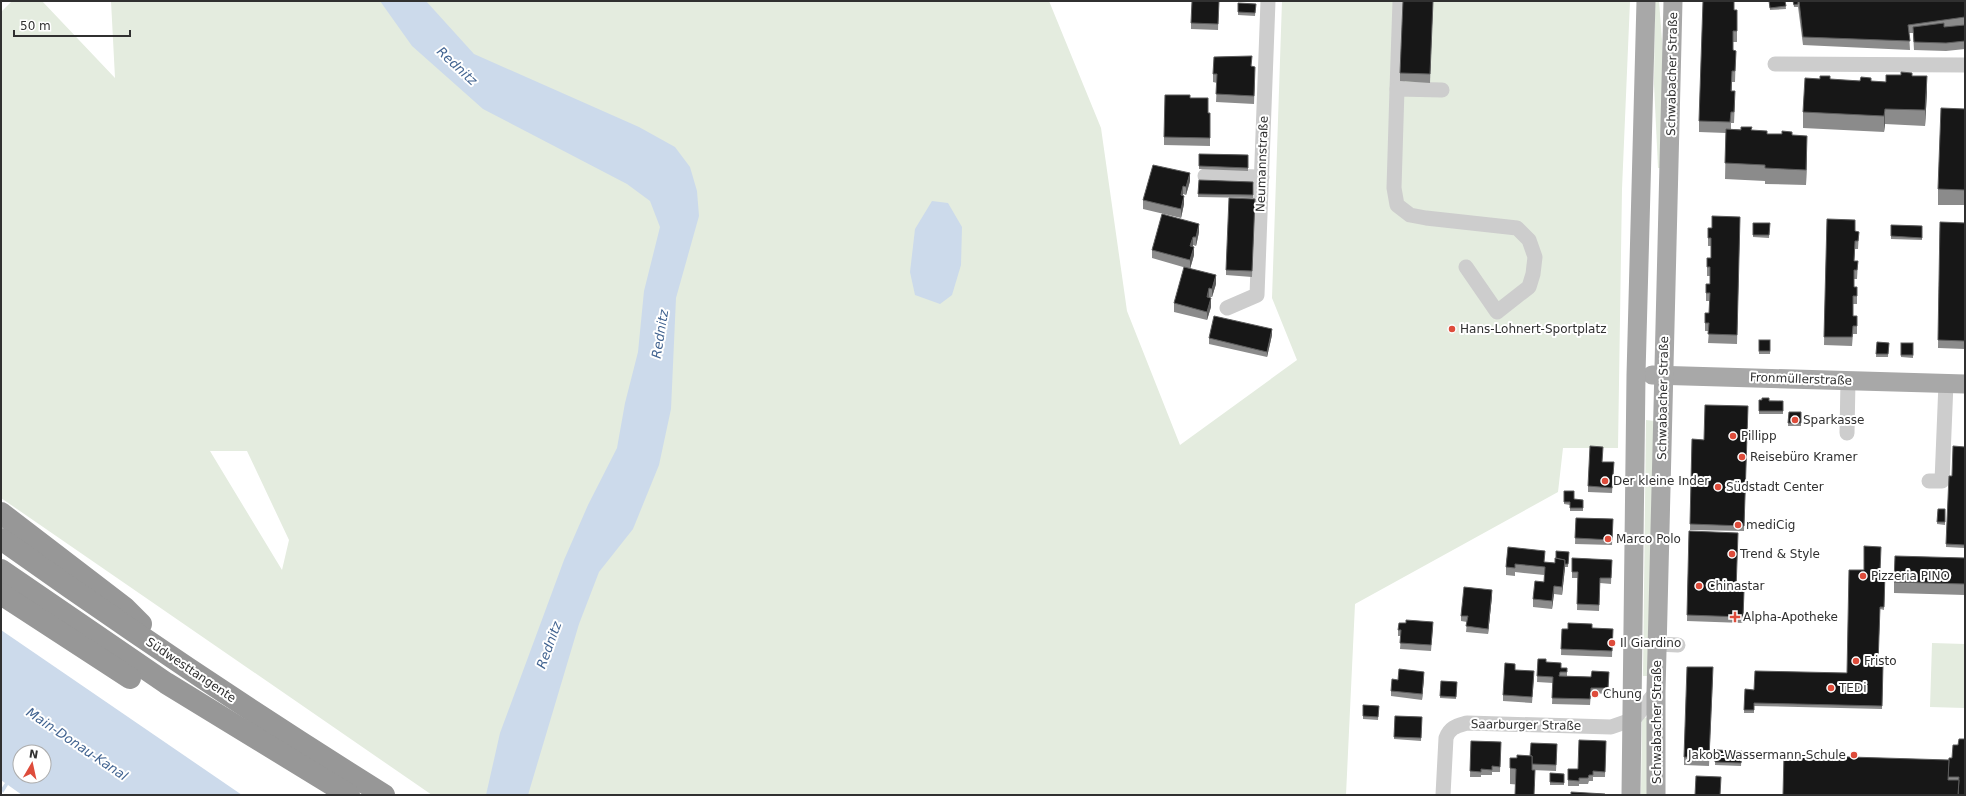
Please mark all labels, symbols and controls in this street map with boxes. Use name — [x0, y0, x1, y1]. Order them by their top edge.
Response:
scale bar — [14, 12, 130, 38]
street label: Schwabacher Straße — [1664, 12, 1680, 136]
text: 50 m — [20, 19, 51, 33]
water label: Rednitz — [434, 44, 481, 89]
street label: Neumannstraße — [1253, 116, 1271, 212]
water label: Rednitz — [649, 307, 671, 359]
place label: Hans-Lohnert-Sportplatz — [1460, 322, 1606, 336]
marker: Hans-Lohnert-Sportplatz — [1447, 324, 1457, 334]
street label: Schwabacher Straße — [1655, 336, 1671, 460]
street label: Fronmüllerstraße — [1750, 370, 1852, 388]
place label: Sparkasse — [1803, 413, 1865, 427]
marker: Sparkasse — [1790, 415, 1800, 425]
place label: Pillipp — [1741, 429, 1777, 443]
marker: Pillipp — [1728, 431, 1738, 441]
place label: Reisebüro Kramer — [1750, 450, 1857, 464]
marker: Reisebüro Kramer — [1737, 452, 1747, 462]
place label: Der kleine Inder — [1613, 474, 1709, 488]
marker: Der kleine Inder — [1600, 476, 1610, 486]
place label: Südstadt Center — [1726, 480, 1824, 494]
marker: Südstadt Center — [1713, 482, 1723, 492]
place label: mediCig — [1746, 518, 1795, 532]
marker: mediCig — [1733, 520, 1743, 530]
place label: Marco Polo — [1616, 532, 1681, 546]
marker: Marco Polo — [1603, 534, 1613, 544]
place label: Trend & Style — [1739, 547, 1820, 561]
marker: Trend & Style — [1727, 549, 1737, 559]
place label: Pizzeria PINO — [1871, 569, 1950, 583]
marker: Pizzeria PINO — [1858, 571, 1868, 581]
place label: Chinastar — [1707, 579, 1765, 593]
marker: Chinastar — [1694, 581, 1704, 591]
place label: Alpha-Apotheke — [1743, 610, 1838, 624]
marker: Alpha-Apotheke — [1730, 612, 1740, 622]
water label: Rednitz — [534, 618, 565, 671]
street label: Südwesttangente — [143, 635, 239, 705]
place label: Il Giardino — [1620, 636, 1681, 650]
marker: Il Giardino — [1607, 638, 1617, 648]
place label: Fristo — [1864, 654, 1897, 668]
marker: Fristo — [1851, 656, 1861, 666]
street label: Schwabacher Straße — [1650, 660, 1664, 784]
place label: TEDi — [1838, 681, 1867, 695]
marker: TEDi — [1826, 683, 1836, 693]
place label: Chung — [1603, 687, 1642, 701]
marker: Chung — [1590, 689, 1600, 699]
water label: Main-Donau-Kanal — [24, 705, 131, 784]
street label: Saarburger Straße — [1471, 717, 1581, 733]
north arrow — [12, 744, 52, 784]
text: N — [28, 747, 39, 762]
place label: Jakob-Wassermann-Schule — [1687, 748, 1846, 762]
marker: Jakob-Wassermann-Schule — [1849, 750, 1859, 760]

